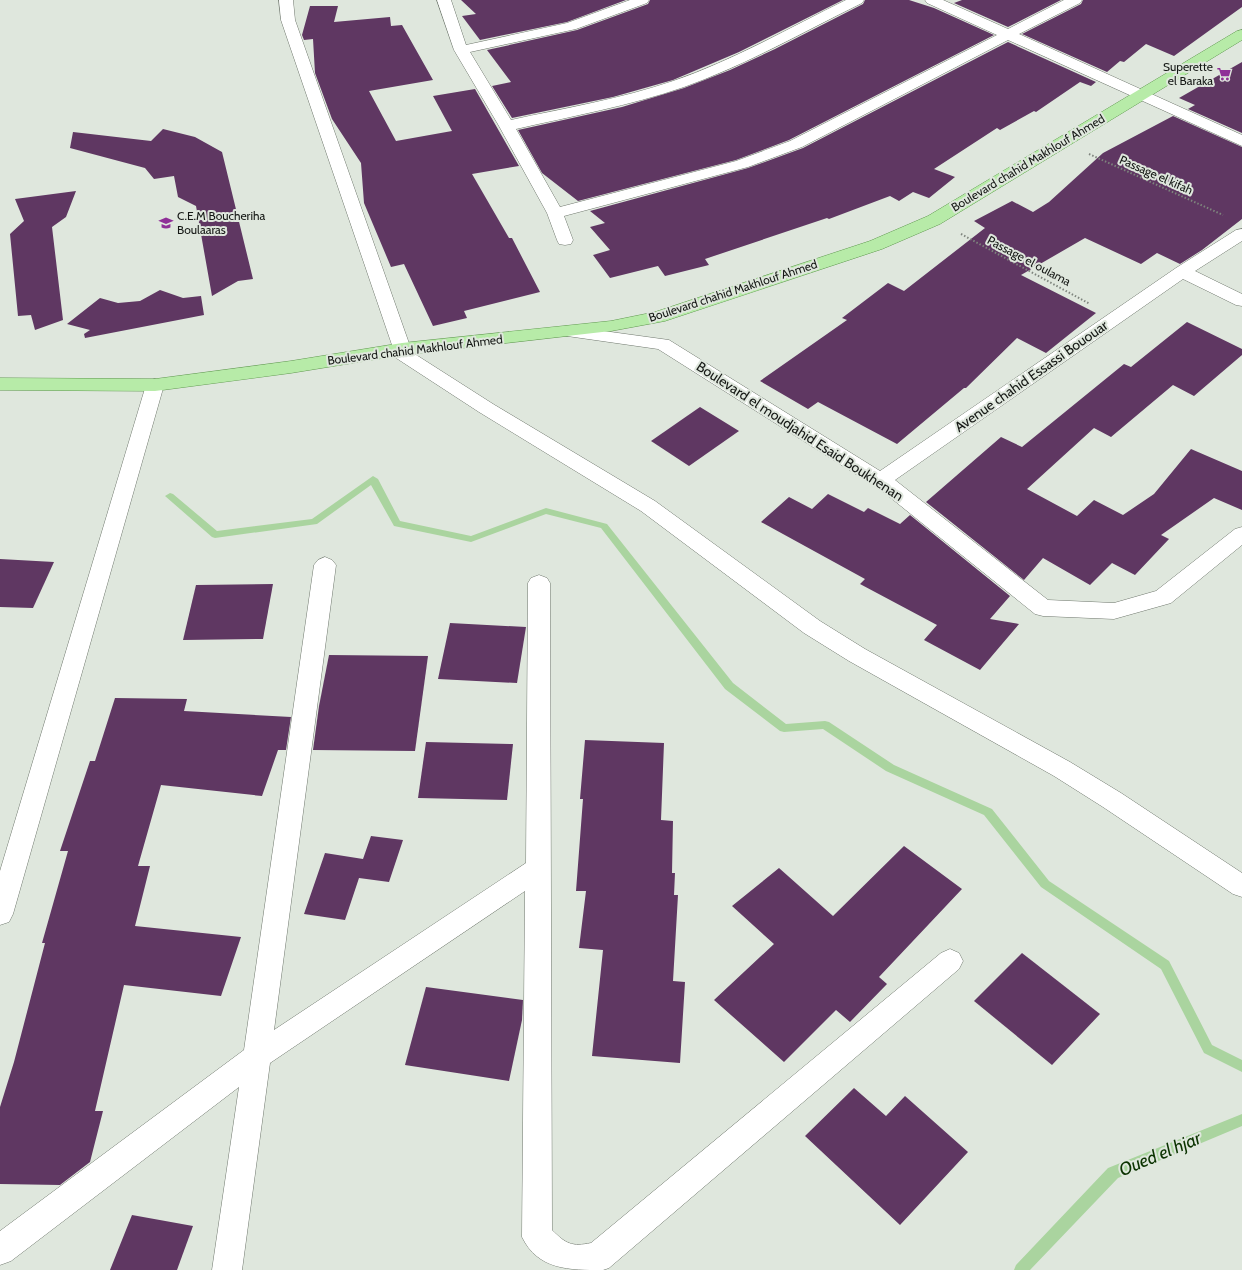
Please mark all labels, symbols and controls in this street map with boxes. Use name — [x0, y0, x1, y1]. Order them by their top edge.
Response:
place label: Superette el Baraka — [1163, 59, 1213, 88]
supermarket icon: Superette el Baraka — [1216, 66, 1232, 82]
street label: Boulevard chahid Makhlouf Ahmed — [948, 111, 1107, 214]
street label: Passage el kifah — [1117, 152, 1195, 197]
place label: C.E.M Boucheriha Boulaaras — [177, 208, 265, 237]
school or university icon: C.E.M Boucheriha Boulaaras — [158, 215, 174, 231]
street label: Passage el oulama — [985, 232, 1074, 289]
street label: Boulevard chahid Makhlouf Ahmed — [647, 256, 819, 325]
street label: Avenue chahid Essassi Bououar — [951, 316, 1112, 436]
street label: Boulevard chahid Makhlouf Ahmed — [326, 331, 503, 368]
street label: Boulevard el moudjahid Esaid Boukhenan — [693, 357, 907, 505]
water label: Oued el hjar — [1116, 1126, 1206, 1181]

